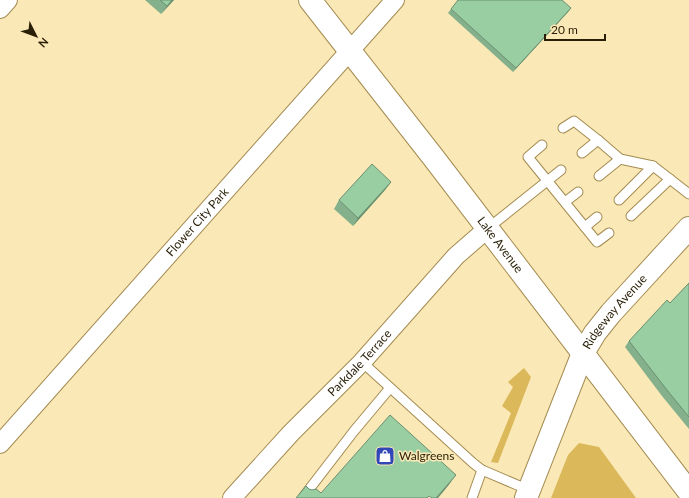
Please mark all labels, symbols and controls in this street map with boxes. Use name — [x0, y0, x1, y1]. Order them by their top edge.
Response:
north arrow — [16, 16, 56, 56]
scale bar — [545, 16, 605, 42]
text: 20 m — [551, 22, 578, 37]
text: N — [36, 36, 51, 51]
street label: Flower City Park — [163, 184, 232, 259]
street label: Lake Avenue — [474, 213, 527, 276]
street label: Ridgeway Avenue — [579, 271, 650, 352]
street label: Parkdale Terrace — [324, 326, 394, 399]
shop icon: Walgreens — [374, 445, 396, 467]
place label: Walgreens — [399, 448, 454, 463]

